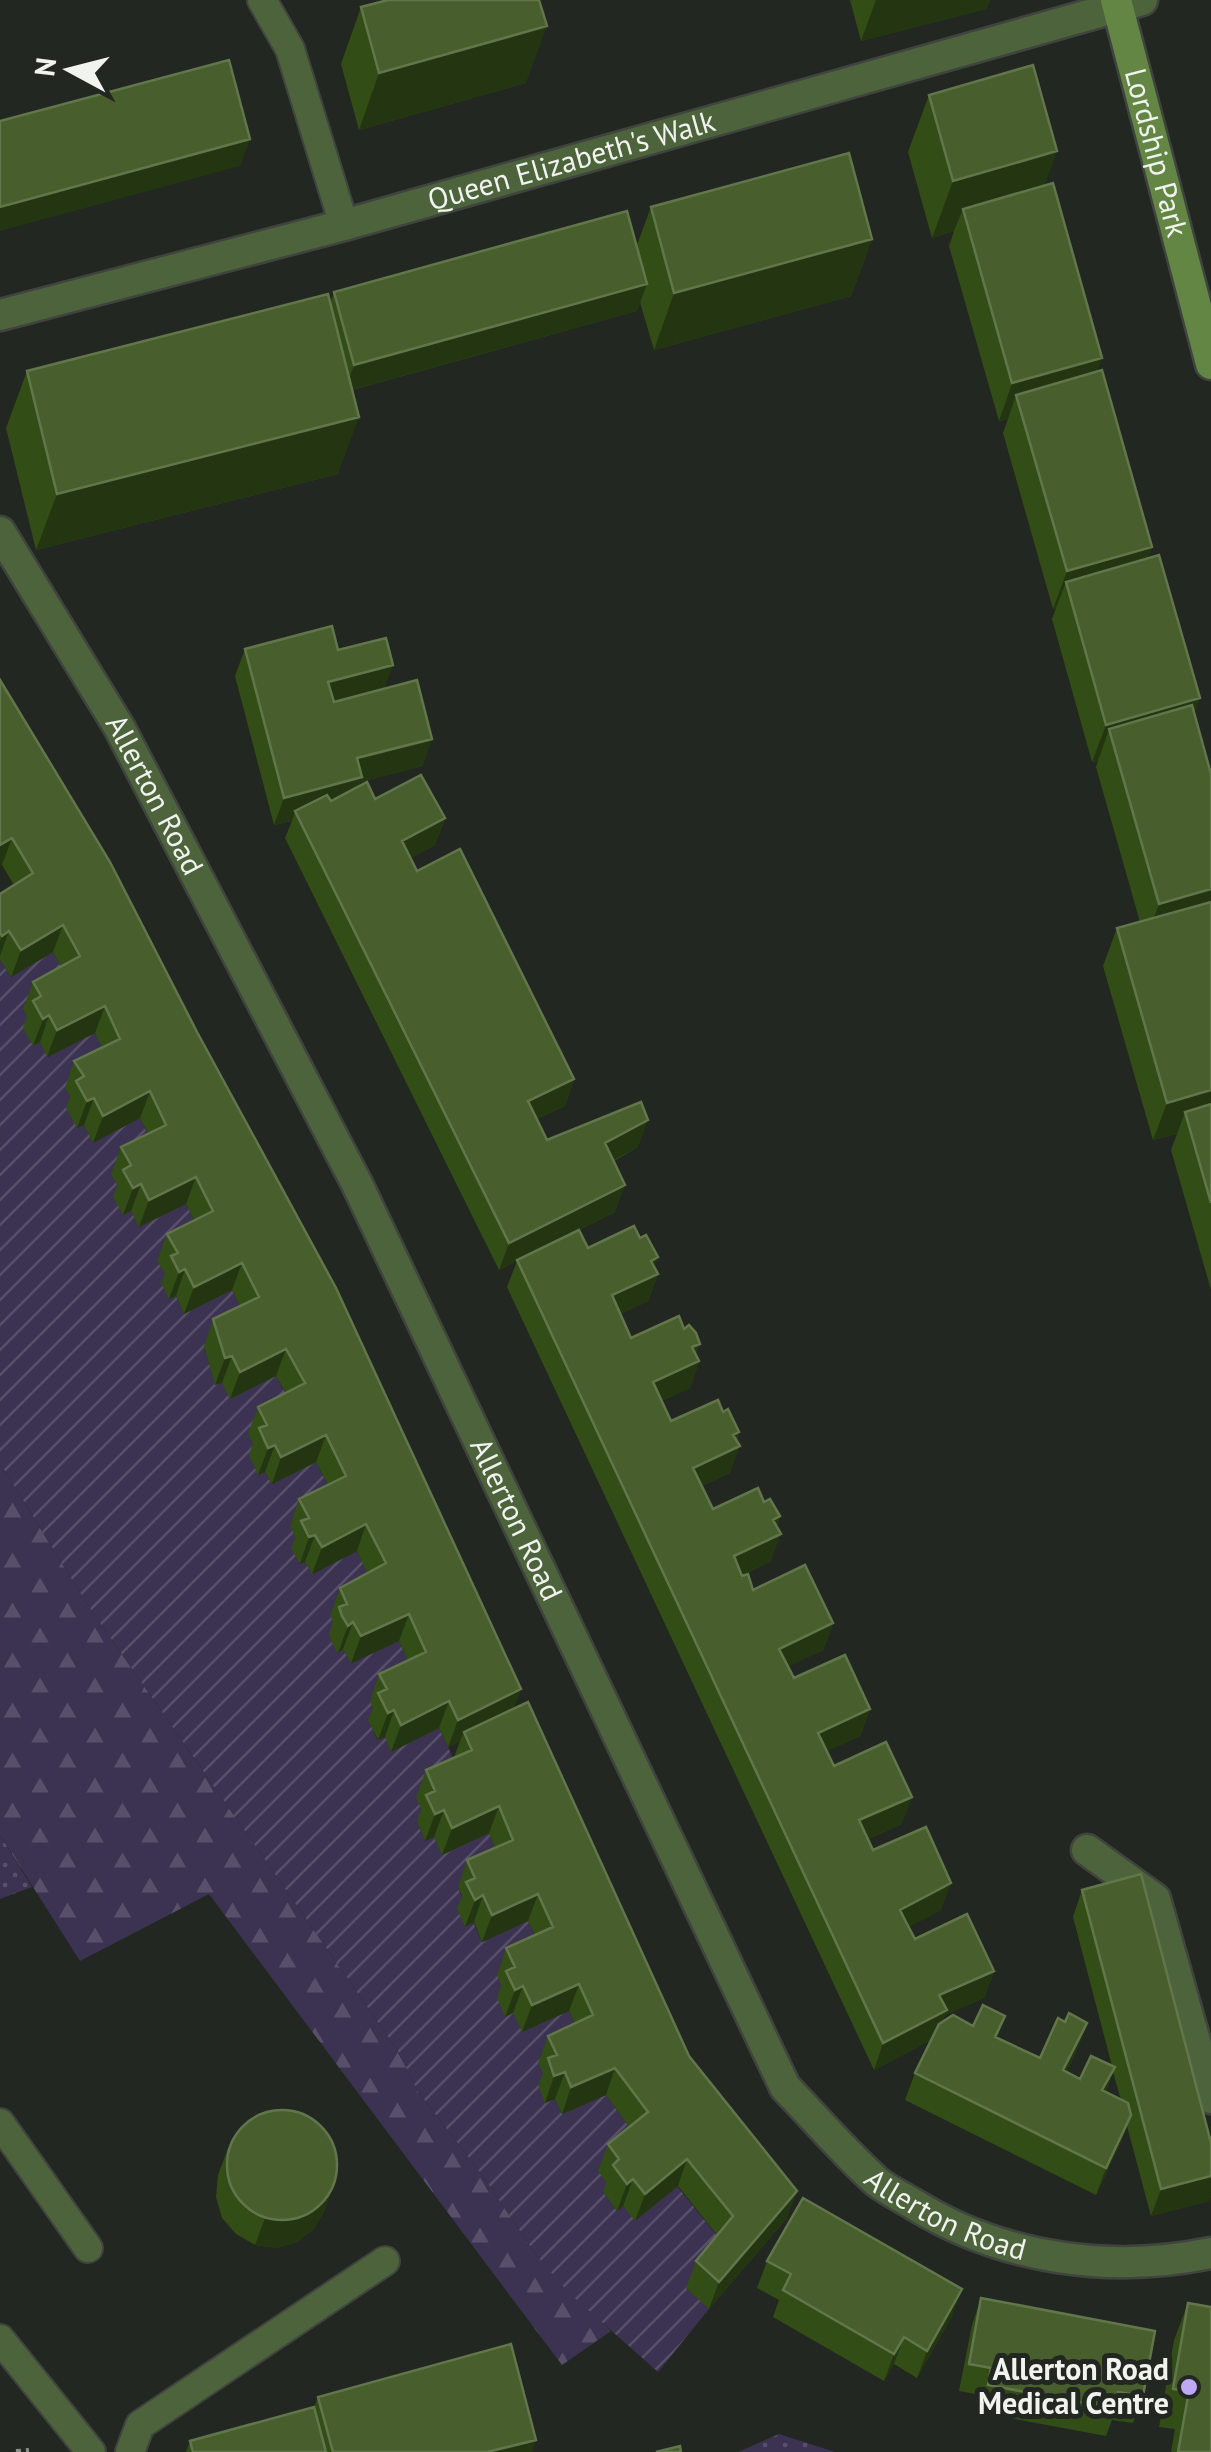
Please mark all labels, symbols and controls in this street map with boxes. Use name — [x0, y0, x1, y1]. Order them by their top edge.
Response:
north arrow — [20, 20, 120, 120]
text: N — [25, 56, 64, 78]
street label: Lordship Park — [1117, 64, 1198, 242]
street label: Queen Elizabeth's Walk — [423, 100, 720, 218]
street label: Allerton Road — [98, 707, 213, 881]
street label: Allerton Road — [462, 1431, 573, 1606]
street label: Allerton Road — [857, 2159, 1031, 2268]
place label: Allerton Road Medical Centre — [978, 2349, 1169, 2422]
marker: Allerton Road Medical Centre — [1178, 2376, 1200, 2398]

